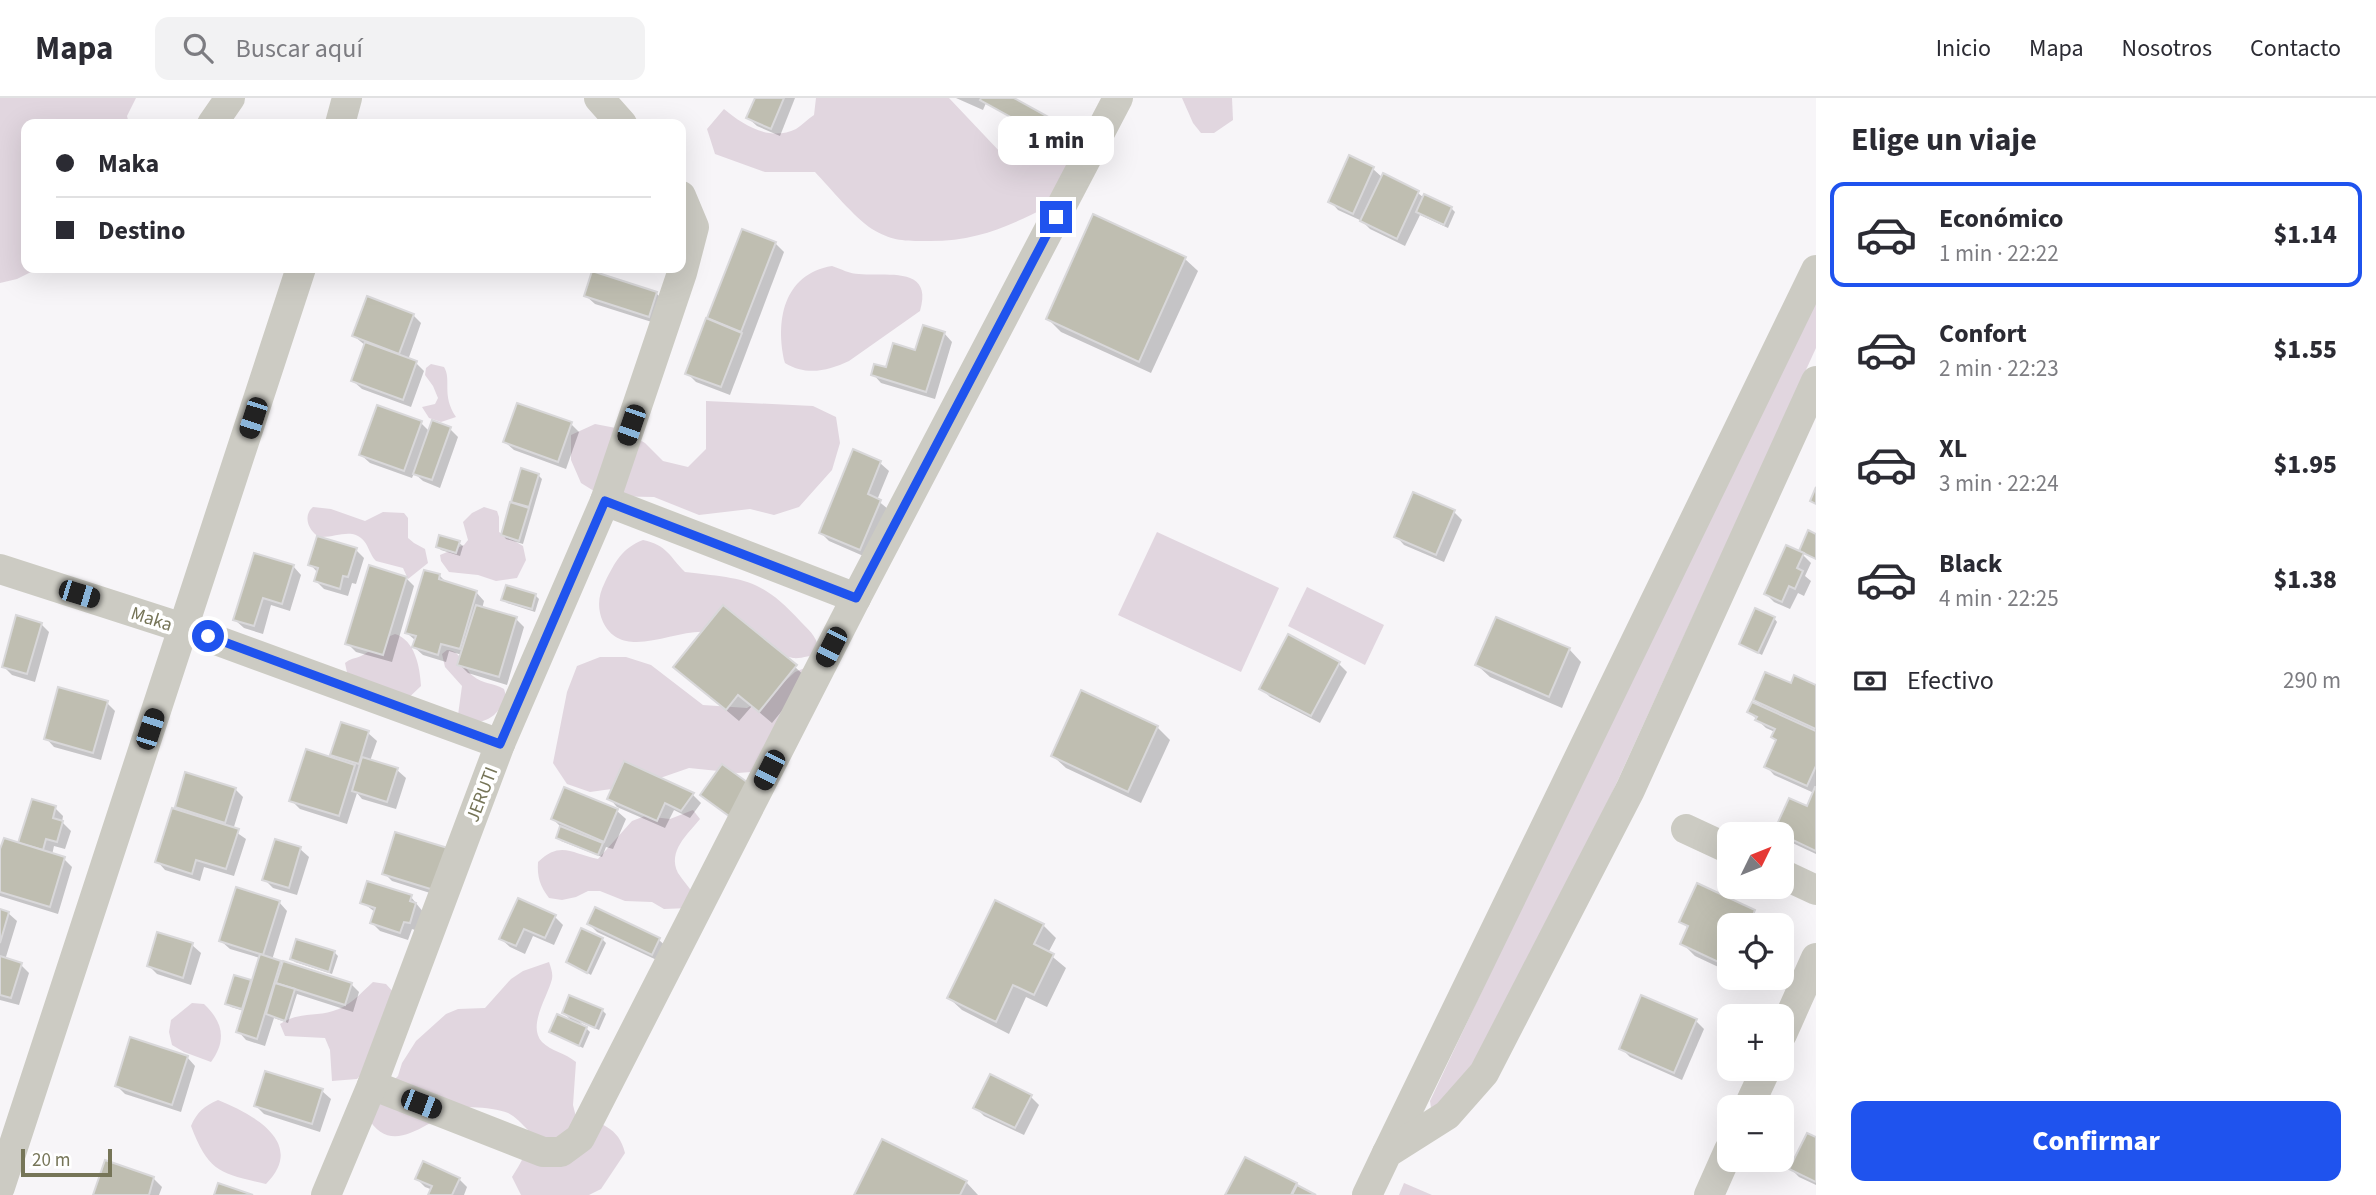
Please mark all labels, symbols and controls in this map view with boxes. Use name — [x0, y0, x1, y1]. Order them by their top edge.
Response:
search box — [155, 17, 645, 80]
text: Mapa — [35, 25, 113, 72]
icon: search — [179, 29, 217, 67]
text: Buscar aquí — [235, 30, 363, 67]
text: Inicio — [1936, 31, 1991, 66]
text: Mapa — [2029, 31, 2084, 66]
text: Nosotros — [2122, 31, 2212, 66]
text: Contacto — [2250, 31, 2341, 66]
callout: 1 min — [998, 116, 1114, 164]
text: Elige un viaje — [1851, 117, 2037, 163]
text: 1 min — [1028, 124, 1084, 157]
text: Maka — [98, 145, 159, 182]
text: Económico — [1939, 200, 2064, 237]
route end — [1040, 201, 1072, 233]
icon: car — [1855, 203, 1918, 266]
text: Destino — [98, 212, 185, 249]
text: $1.14 — [2273, 216, 2337, 253]
text: 1 min · 22:22 — [1939, 237, 2059, 270]
text: Confort — [1939, 315, 2027, 352]
icon: car — [1855, 318, 1918, 381]
text: $1.55 — [2273, 331, 2337, 368]
text: 2 min · 22:23 — [1939, 352, 2059, 385]
car — [237, 395, 270, 441]
car — [615, 402, 648, 448]
text: XL — [1939, 430, 1967, 467]
icon: car — [1855, 433, 1918, 496]
text: $1.95 — [2273, 446, 2337, 483]
text: 3 min · 22:24 — [1939, 467, 2059, 500]
text: Black — [1939, 545, 2002, 582]
icon: car — [1855, 548, 1918, 611]
text: $1.38 — [2273, 561, 2337, 598]
car — [56, 578, 103, 610]
text: 4 min · 22:25 — [1939, 582, 2059, 615]
street label: Maka — [127, 600, 176, 639]
route start — [192, 620, 224, 652]
car — [813, 624, 850, 670]
icon: cash — [1851, 662, 1889, 700]
text: Efectivo — [1907, 662, 1994, 699]
text: 290 m — [2283, 664, 2341, 697]
car — [134, 706, 167, 752]
car — [751, 747, 788, 793]
street label: JERUTI — [460, 763, 505, 826]
north arrow — [1717, 822, 1794, 900]
map controls — [1717, 822, 1794, 1172]
button: locate — [1717, 913, 1794, 990]
button: + — [1717, 1004, 1794, 1081]
car — [398, 1087, 445, 1121]
button: − — [1717, 1095, 1794, 1172]
button: Confirmar — [1851, 1101, 2341, 1181]
scale bar — [21, 1146, 112, 1178]
text: 20 m — [32, 1147, 70, 1174]

